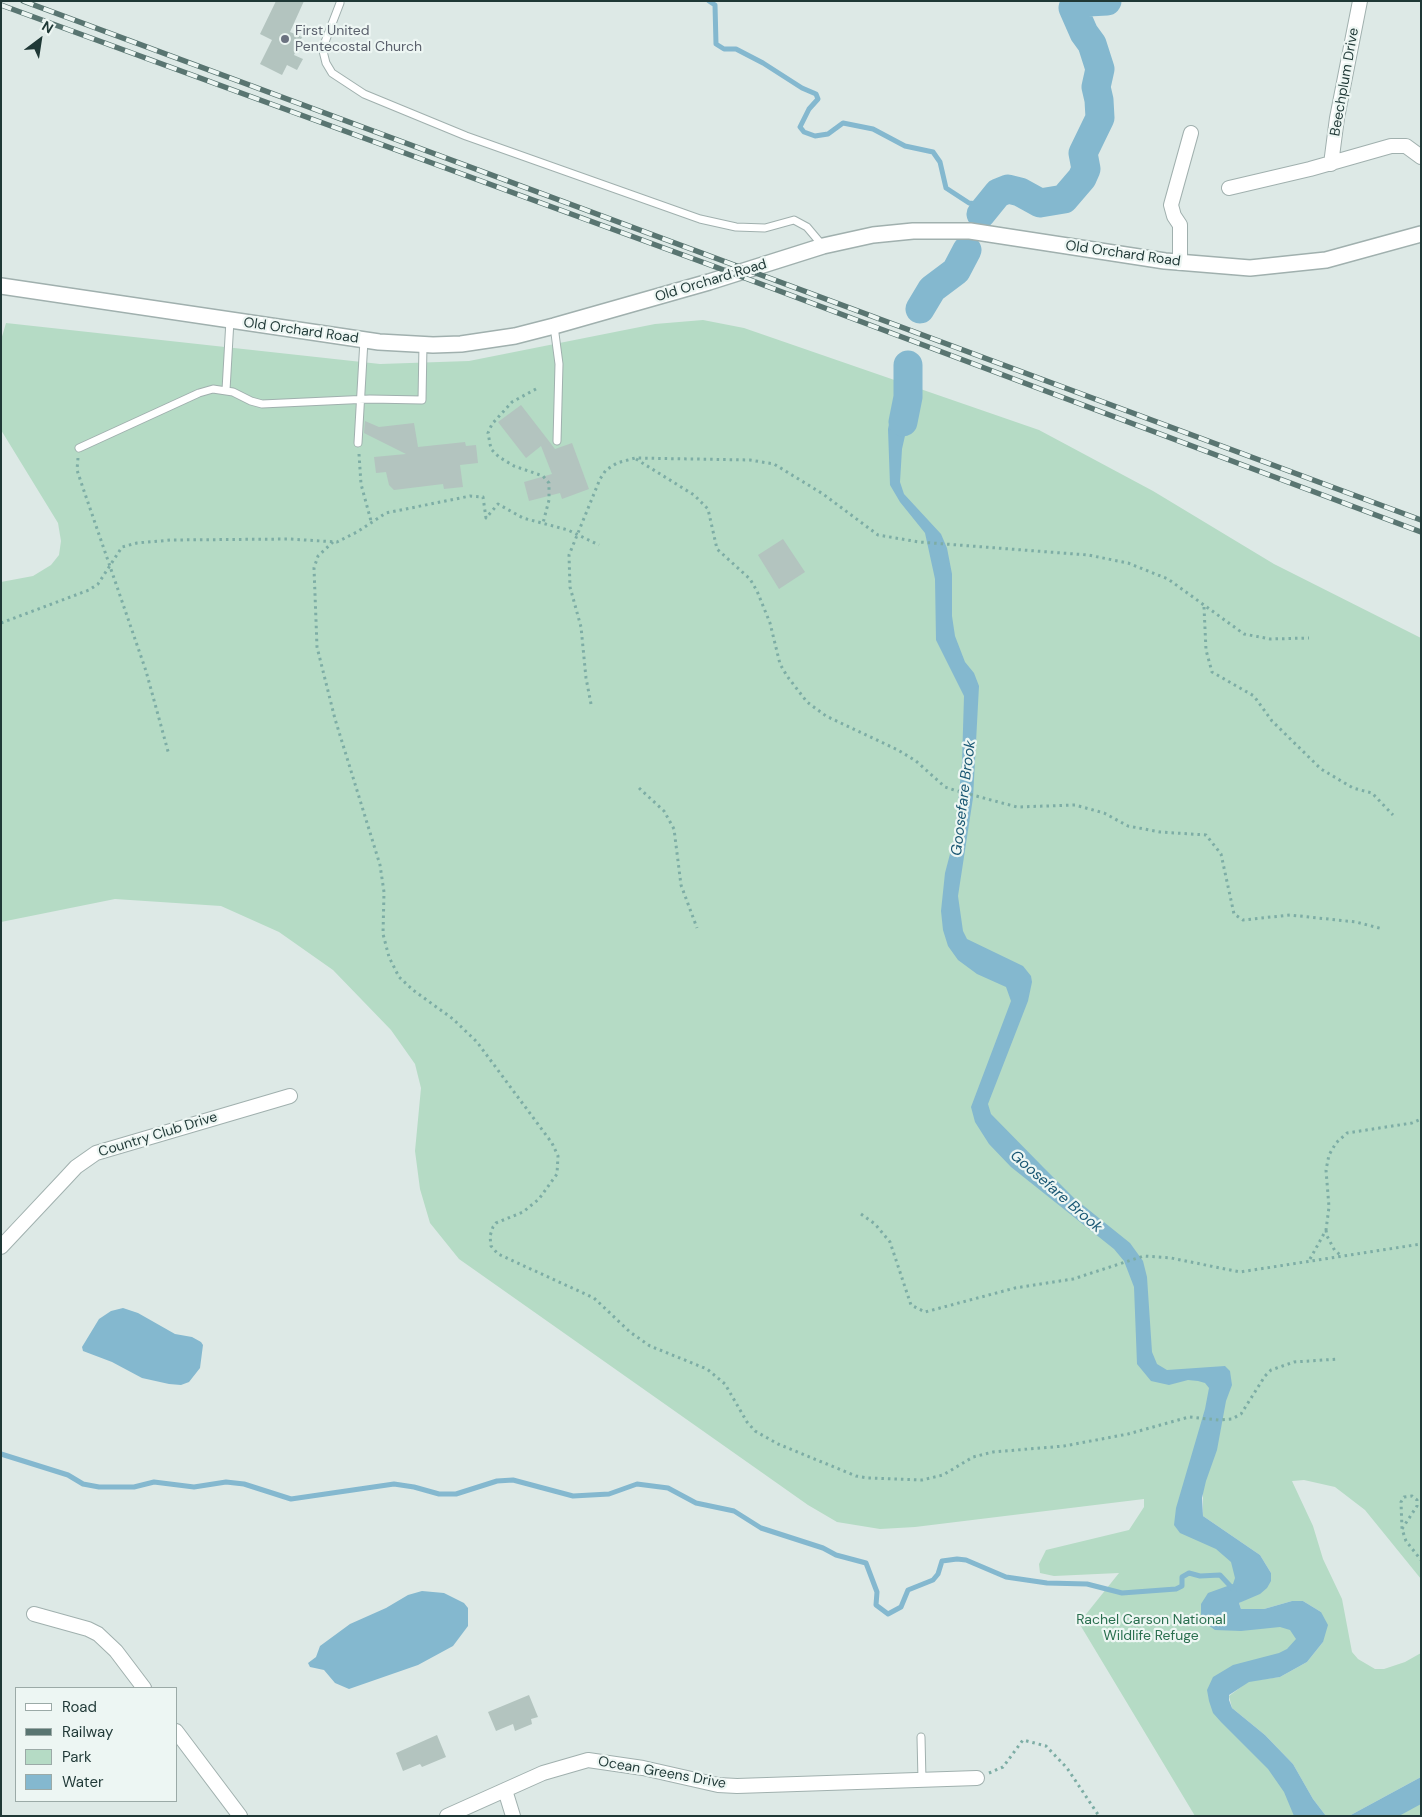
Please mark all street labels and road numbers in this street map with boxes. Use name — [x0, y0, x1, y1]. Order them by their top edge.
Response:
street label: Beechplum Drive — [1327, 27, 1363, 137]
street label: Old Orchard Road — [1064, 238, 1182, 270]
street label: Old Orchard Road — [653, 256, 769, 306]
street label: Old Orchard Road — [242, 315, 360, 347]
street label: Country Club Drive — [97, 1109, 219, 1161]
street label: Ocean Greens Drive — [597, 1753, 727, 1793]

